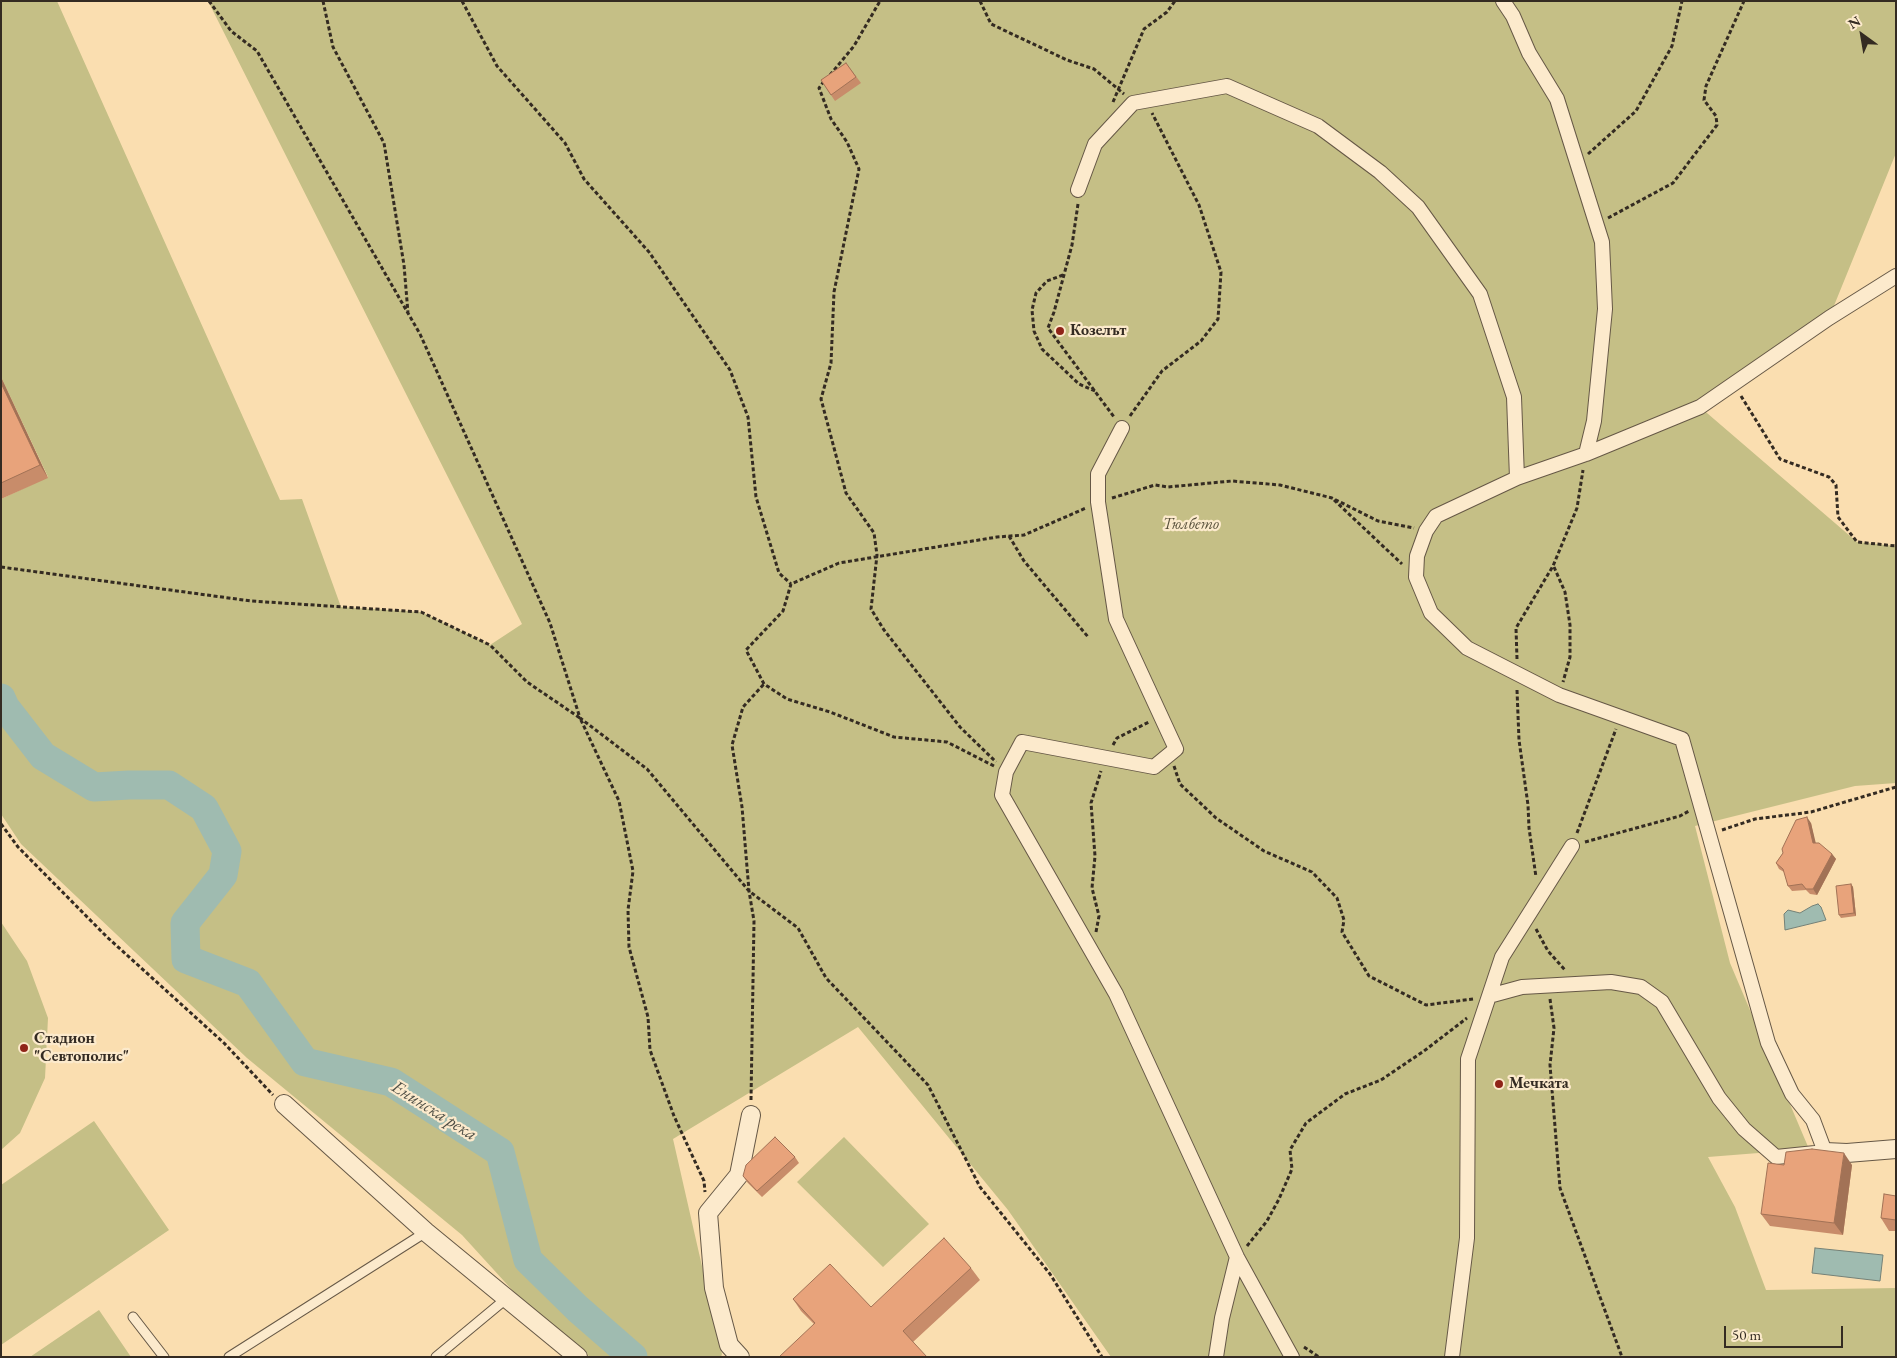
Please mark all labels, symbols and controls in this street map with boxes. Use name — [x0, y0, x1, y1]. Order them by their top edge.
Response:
north arrow — [1837, 10, 1887, 60]
text: N — [1844, 12, 1864, 33]
place label: Козелът — [1070, 321, 1126, 341]
marker: Козелът — [1054, 325, 1066, 337]
park label: Тюлбето — [1163, 515, 1219, 535]
place label: Стадион "Севтополис" — [34, 1029, 129, 1067]
marker: Стадион "Севтополис" — [18, 1042, 30, 1054]
place label: Мечката — [1509, 1074, 1569, 1094]
water label: Енинска река — [388, 1076, 480, 1146]
marker: Мечката — [1493, 1078, 1505, 1090]
scale bar — [1727, 1316, 1846, 1348]
text: 50 m — [1732, 1325, 1761, 1344]

